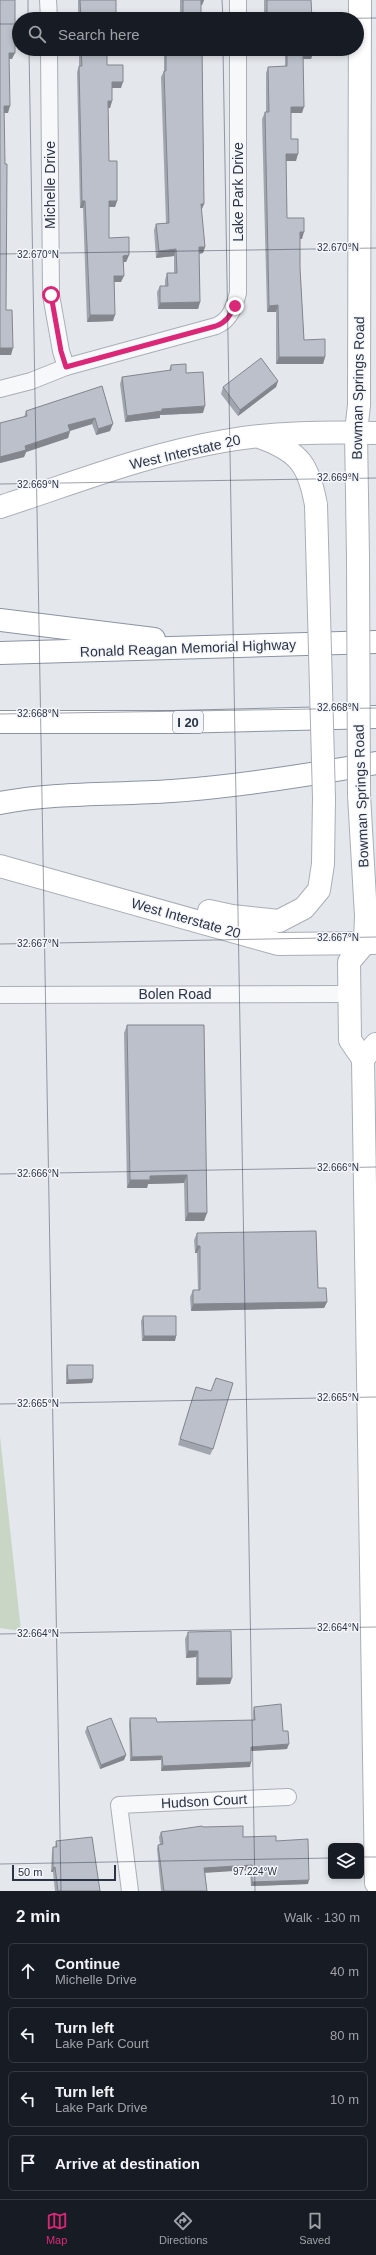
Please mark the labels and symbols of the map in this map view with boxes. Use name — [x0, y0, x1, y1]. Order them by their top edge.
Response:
street label: Michelle Drive — [42, 141, 58, 229]
street label: Lake Park Drive — [230, 142, 246, 242]
text: 32.670°N — [317, 242, 359, 253]
text: 32.670°N — [17, 249, 59, 260]
route start — [42, 286, 60, 304]
route end — [226, 297, 244, 315]
street label: Bowman Springs Road — [349, 316, 367, 460]
street label: West Interstate 20 — [128, 431, 242, 473]
text: 32.669°N — [317, 472, 359, 483]
text: 32.669°N — [17, 479, 59, 490]
street label: Ronald Reagan Memorial Highway — [80, 636, 296, 660]
text: 32.668°N — [317, 702, 359, 713]
text: 32.668°N — [17, 708, 59, 719]
road number: I 20 — [173, 711, 203, 733]
street label: Bowman Springs Road — [351, 724, 371, 868]
street label: West Interstate 20 — [129, 895, 243, 941]
text: 32.667°N — [317, 932, 359, 943]
text: 32.667°N — [17, 938, 59, 949]
street label: Bolen Road — [138, 986, 212, 1002]
text: 32.666°N — [317, 1162, 359, 1173]
text: 32.666°N — [17, 1168, 59, 1179]
text: 32.665°N — [317, 1392, 359, 1403]
text: 32.665°N — [17, 1398, 59, 1409]
text: 32.664°N — [317, 1622, 359, 1633]
text: 32.664°N — [17, 1628, 59, 1639]
street label: Hudson Court — [160, 1791, 248, 1811]
scale bar — [12, 1863, 116, 1882]
text: 97.224°W — [233, 1866, 278, 1877]

